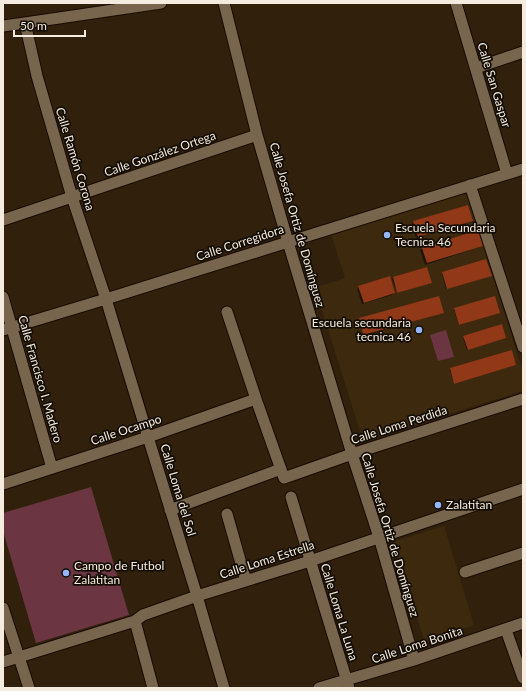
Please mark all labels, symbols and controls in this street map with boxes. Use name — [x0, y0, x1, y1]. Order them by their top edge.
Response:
scale bar — [14, 12, 85, 38]
text: 50 m — [20, 18, 47, 33]
street label: Calle San Gaspar — [474, 41, 515, 130]
street label: Calle Ramón Corona — [53, 105, 98, 212]
street label: Calle González Ortega — [102, 127, 218, 180]
street label: Calle Josefa Ortiz de Domínguez — [267, 141, 328, 310]
place label: Escuela Secundaria Tecnica 46 — [395, 220, 496, 249]
street label: Calle Corregidora — [194, 221, 286, 264]
marker: Escuela Secundaria Tecnica 46 — [382, 230, 392, 240]
street label: Calle Francisco I. Madero — [15, 313, 66, 444]
place label: Escuela secundaria tecnica 46 — [312, 315, 411, 344]
marker: Escuela secundaria tecnica 46 — [414, 325, 424, 335]
street label: Calle Loma Perdida — [349, 402, 449, 447]
street label: Calle Ocampo — [88, 411, 163, 448]
street label: Calle Loma del Sol — [157, 442, 200, 538]
street label: Calle Josefa Ortiz de Domínguez — [358, 451, 423, 619]
place label: Zalatitan — [446, 497, 492, 512]
marker: Zalatitan — [433, 500, 443, 510]
street label: Calle Loma Estrella — [217, 537, 316, 582]
place label: Campo de Futbol Zalatitan — [74, 558, 164, 587]
street label: Calle Loma La Luna — [318, 561, 361, 662]
marker: Campo de Futbol Zalatitan — [61, 568, 71, 578]
street label: Calle Loma Bonita — [369, 623, 464, 666]

